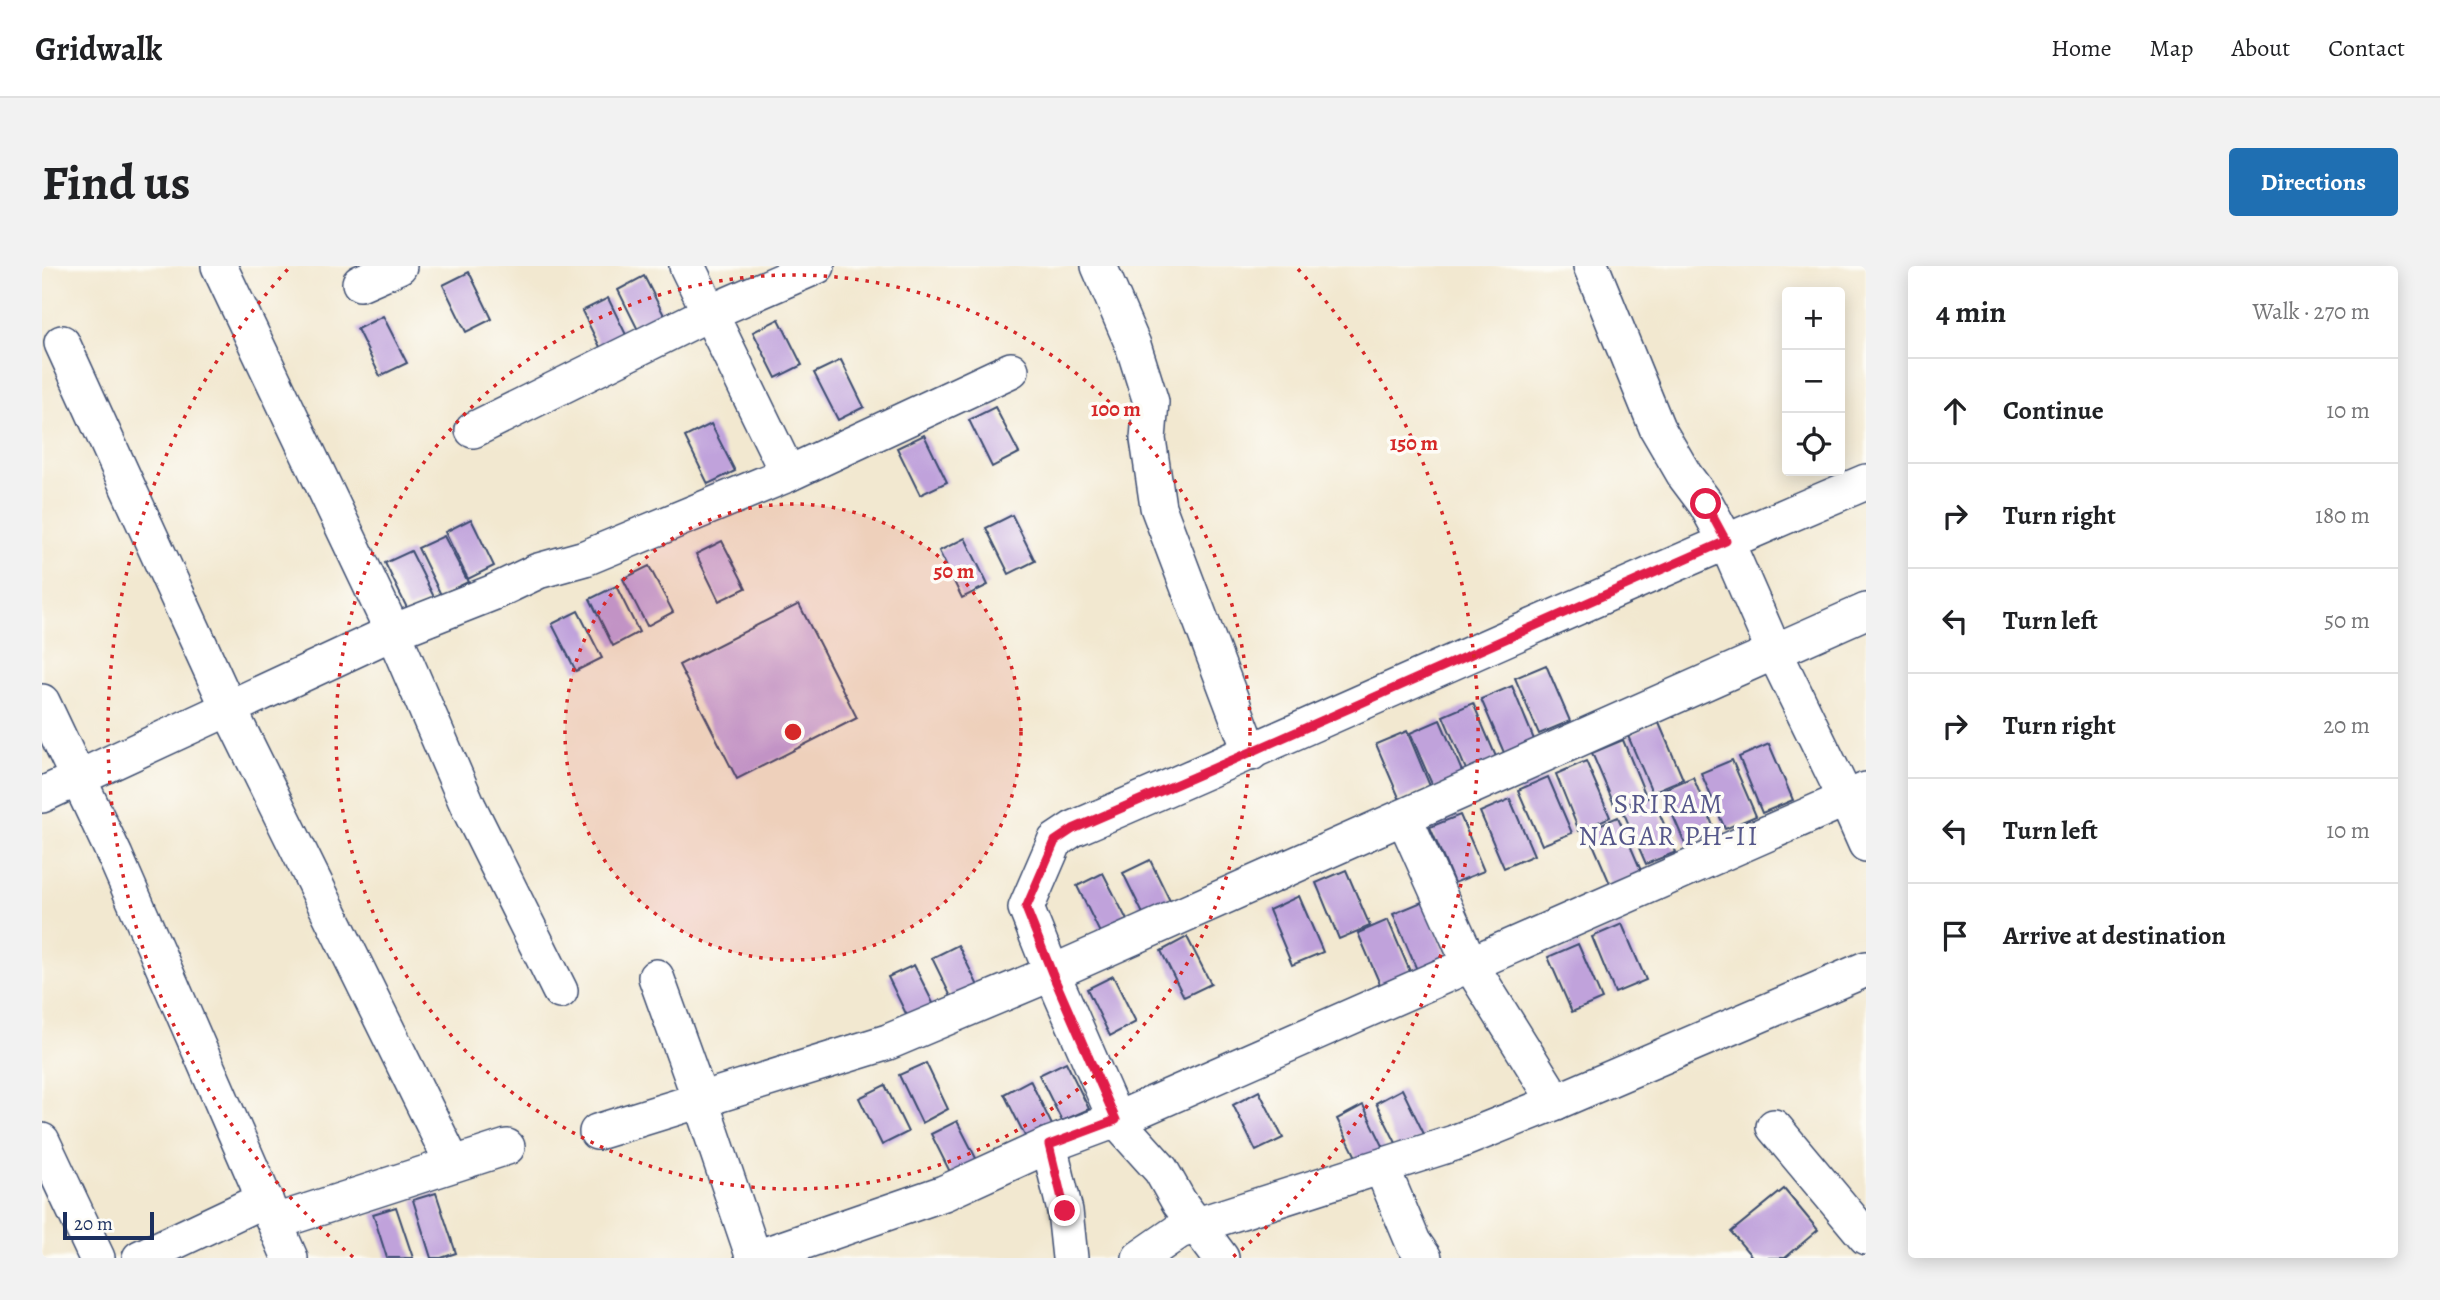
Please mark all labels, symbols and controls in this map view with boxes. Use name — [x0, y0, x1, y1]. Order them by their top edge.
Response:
text: Gridwalk — [35, 26, 162, 71]
text: Home — [2051, 32, 2112, 64]
text: Map — [2150, 32, 2194, 64]
text: About — [2232, 32, 2290, 64]
text: Contact — [2328, 32, 2405, 64]
button: Directions — [2229, 148, 2398, 216]
text: Find us — [42, 149, 190, 216]
map controls — [1782, 287, 1845, 476]
button: + — [1782, 287, 1845, 350]
text: 4 min — [1936, 292, 2006, 332]
text: Walk · 270 m — [2252, 296, 2370, 327]
button: − — [1782, 350, 1845, 413]
icon: ahead — [1936, 392, 1974, 430]
text: Continue — [2003, 393, 2104, 428]
text: 100 m — [1091, 395, 1141, 423]
text: 10 m — [2326, 395, 2370, 426]
button: locate — [1782, 413, 1845, 476]
text: 150 m — [1390, 429, 1439, 457]
route start — [1690, 488, 1721, 519]
icon: right — [1936, 497, 1974, 535]
text: Turn right — [2003, 498, 2116, 533]
text: 180 m — [2315, 500, 2370, 531]
text: 50 m — [934, 557, 975, 585]
icon: left — [1936, 602, 1974, 640]
text: Turn left — [2003, 603, 2098, 638]
text: 50 m — [2324, 605, 2370, 636]
icon: right — [1936, 707, 1974, 745]
text: Turn right — [2003, 708, 2116, 743]
text: 20 m — [2323, 710, 2370, 741]
centre of rings — [781, 720, 805, 744]
district label: SRIRAM NAGAR PH-II — [1578, 785, 1760, 855]
icon: left — [1936, 812, 1974, 850]
text: Turn left — [2003, 813, 2098, 848]
text: 10 m — [2326, 815, 2370, 846]
icon: arrive — [1936, 917, 1974, 955]
text: Arrive at destination — [2003, 918, 2226, 953]
route end — [1049, 1195, 1080, 1226]
scale bar — [63, 1209, 154, 1241]
text: 20 m — [74, 1211, 113, 1237]

